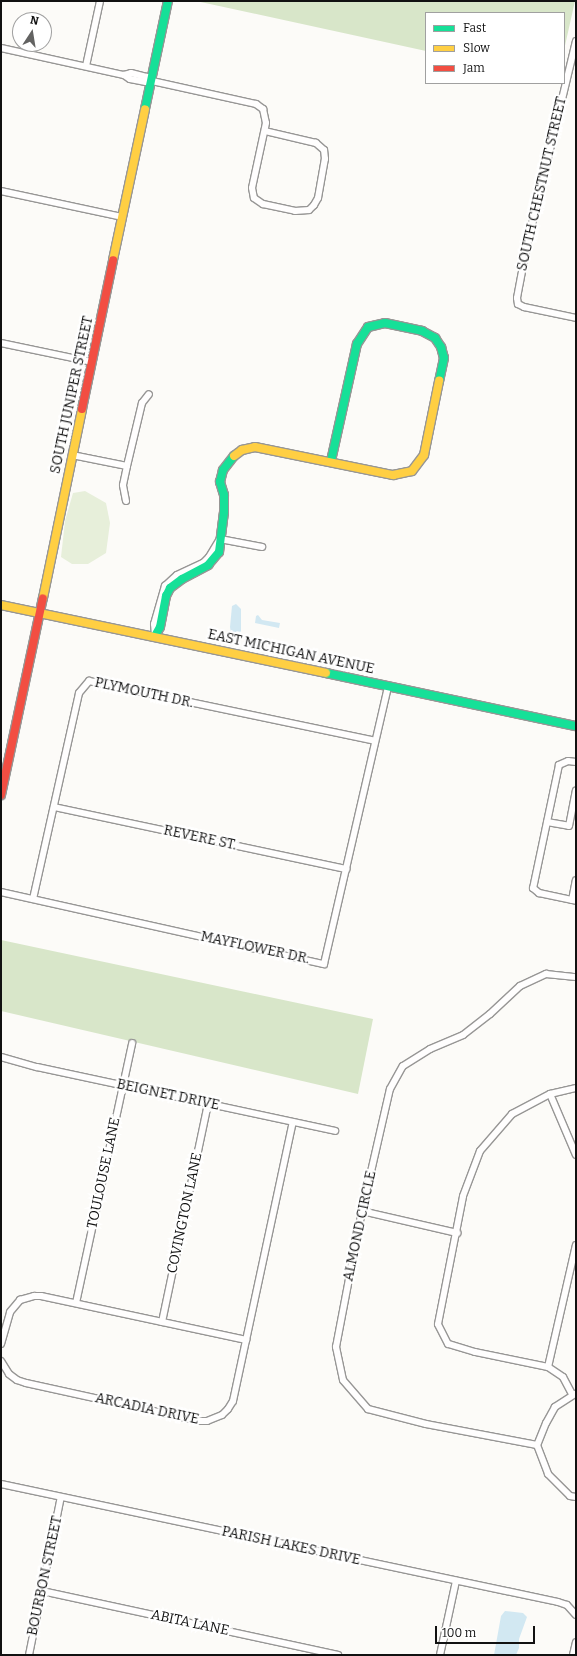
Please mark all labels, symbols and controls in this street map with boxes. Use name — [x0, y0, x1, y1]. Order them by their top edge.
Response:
north arrow — [12, 12, 52, 52]
legend — [425, 12, 565, 84]
text: N — [29, 14, 40, 28]
text: Fast — [463, 21, 486, 35]
text: Slow — [463, 41, 490, 55]
text: Jam — [463, 61, 485, 75]
street label: SOUTH CHESTNUT STREET — [514, 95, 570, 273]
street label: SOUTH JUNIPER STREET — [47, 315, 97, 475]
street label: EAST MICHIGAN AVENUE — [206, 626, 376, 678]
street label: PLYMOUTH DR. — [93, 674, 195, 712]
street label: REVERE ST. — [162, 822, 238, 854]
street label: MAYFLOWER DR. — [199, 928, 311, 968]
street label: BEIGNET DRIVE — [115, 1076, 221, 1114]
street label: TOULOUSE LANE — [84, 1116, 124, 1230]
street label: COVINGTON LANE — [164, 1151, 206, 1275]
street label: ALMOND CIRCLE — [340, 1169, 380, 1283]
street label: ARCADIA DRIVE — [94, 1390, 200, 1428]
street label: BOURBON STREET — [24, 1515, 66, 1637]
street label: PARISH LAKES DRIVE — [220, 1523, 362, 1569]
street label: ABITA LANE — [149, 1607, 231, 1639]
scale bar — [437, 1618, 537, 1644]
text: 100 m — [442, 1626, 476, 1640]

